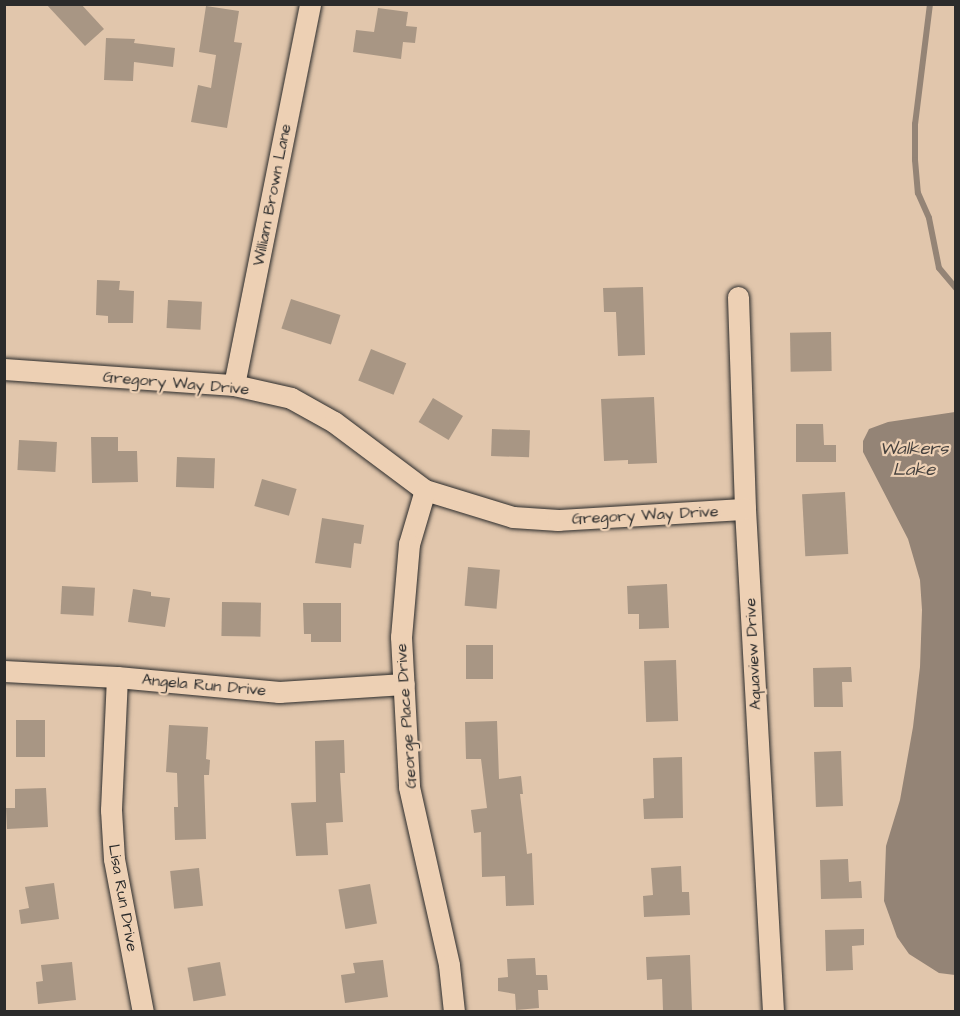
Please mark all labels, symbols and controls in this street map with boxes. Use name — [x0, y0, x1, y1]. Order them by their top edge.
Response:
street label: William Brown Lane — [249, 122, 295, 268]
street label: Gregory Way Drive — [102, 367, 250, 399]
water label: Walkers Lake — [880, 439, 948, 482]
street label: Gregory Way Drive — [571, 502, 719, 528]
street label: Aquaview Drive — [740, 598, 766, 710]
street label: George Place Drive — [391, 643, 421, 789]
street label: Angela Run Drive — [141, 670, 267, 700]
street label: Lisa Run Drive — [104, 843, 142, 953]

